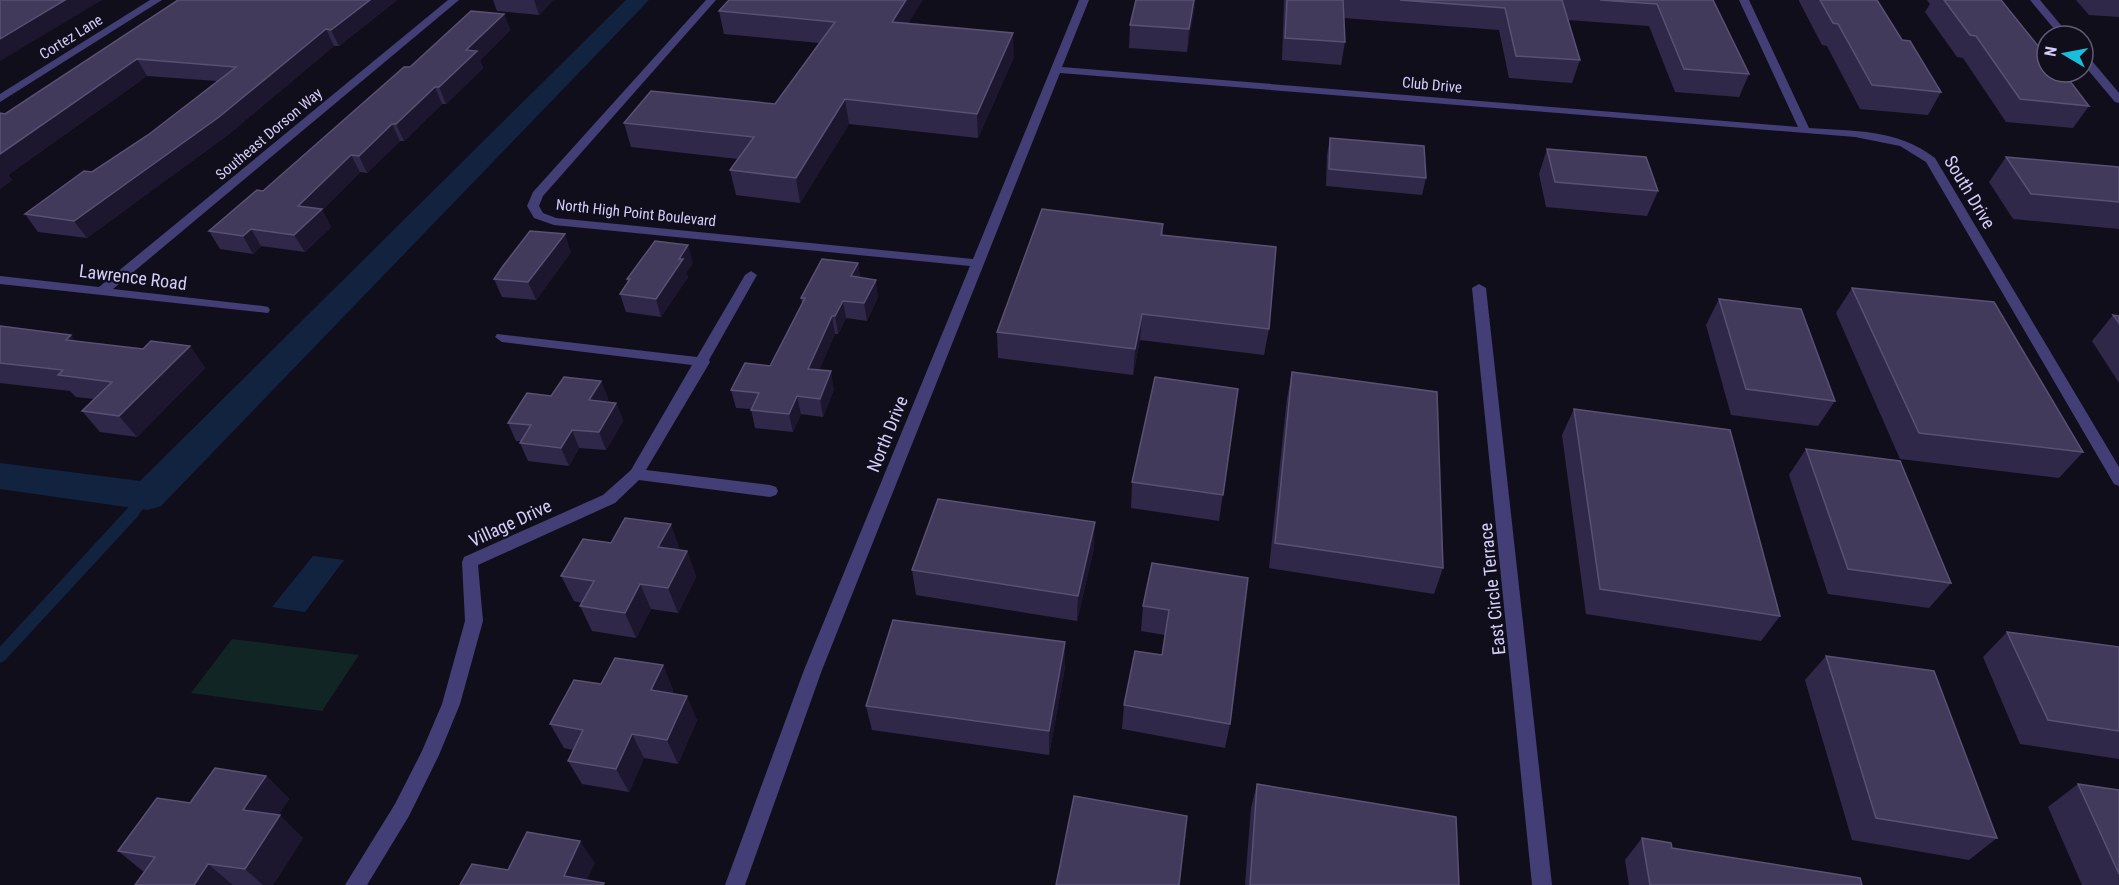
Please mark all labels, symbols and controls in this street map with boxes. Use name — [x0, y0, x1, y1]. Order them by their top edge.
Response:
street label: Cortez Lane — [36, 11, 106, 63]
north arrow — [2035, 24, 2095, 84]
text: N — [2041, 45, 2061, 58]
street label: Club Drive — [1401, 73, 1463, 97]
street label: Southeast Dorson Way — [212, 84, 326, 184]
street label: South Drive — [1940, 152, 2000, 232]
street label: North High Point Boulevard — [555, 196, 717, 230]
street label: Lawrence Road — [78, 260, 188, 294]
street label: North Drive — [862, 393, 912, 475]
street label: Village Drive — [465, 495, 555, 551]
street label: East Circle Terrace — [1475, 522, 1509, 656]

